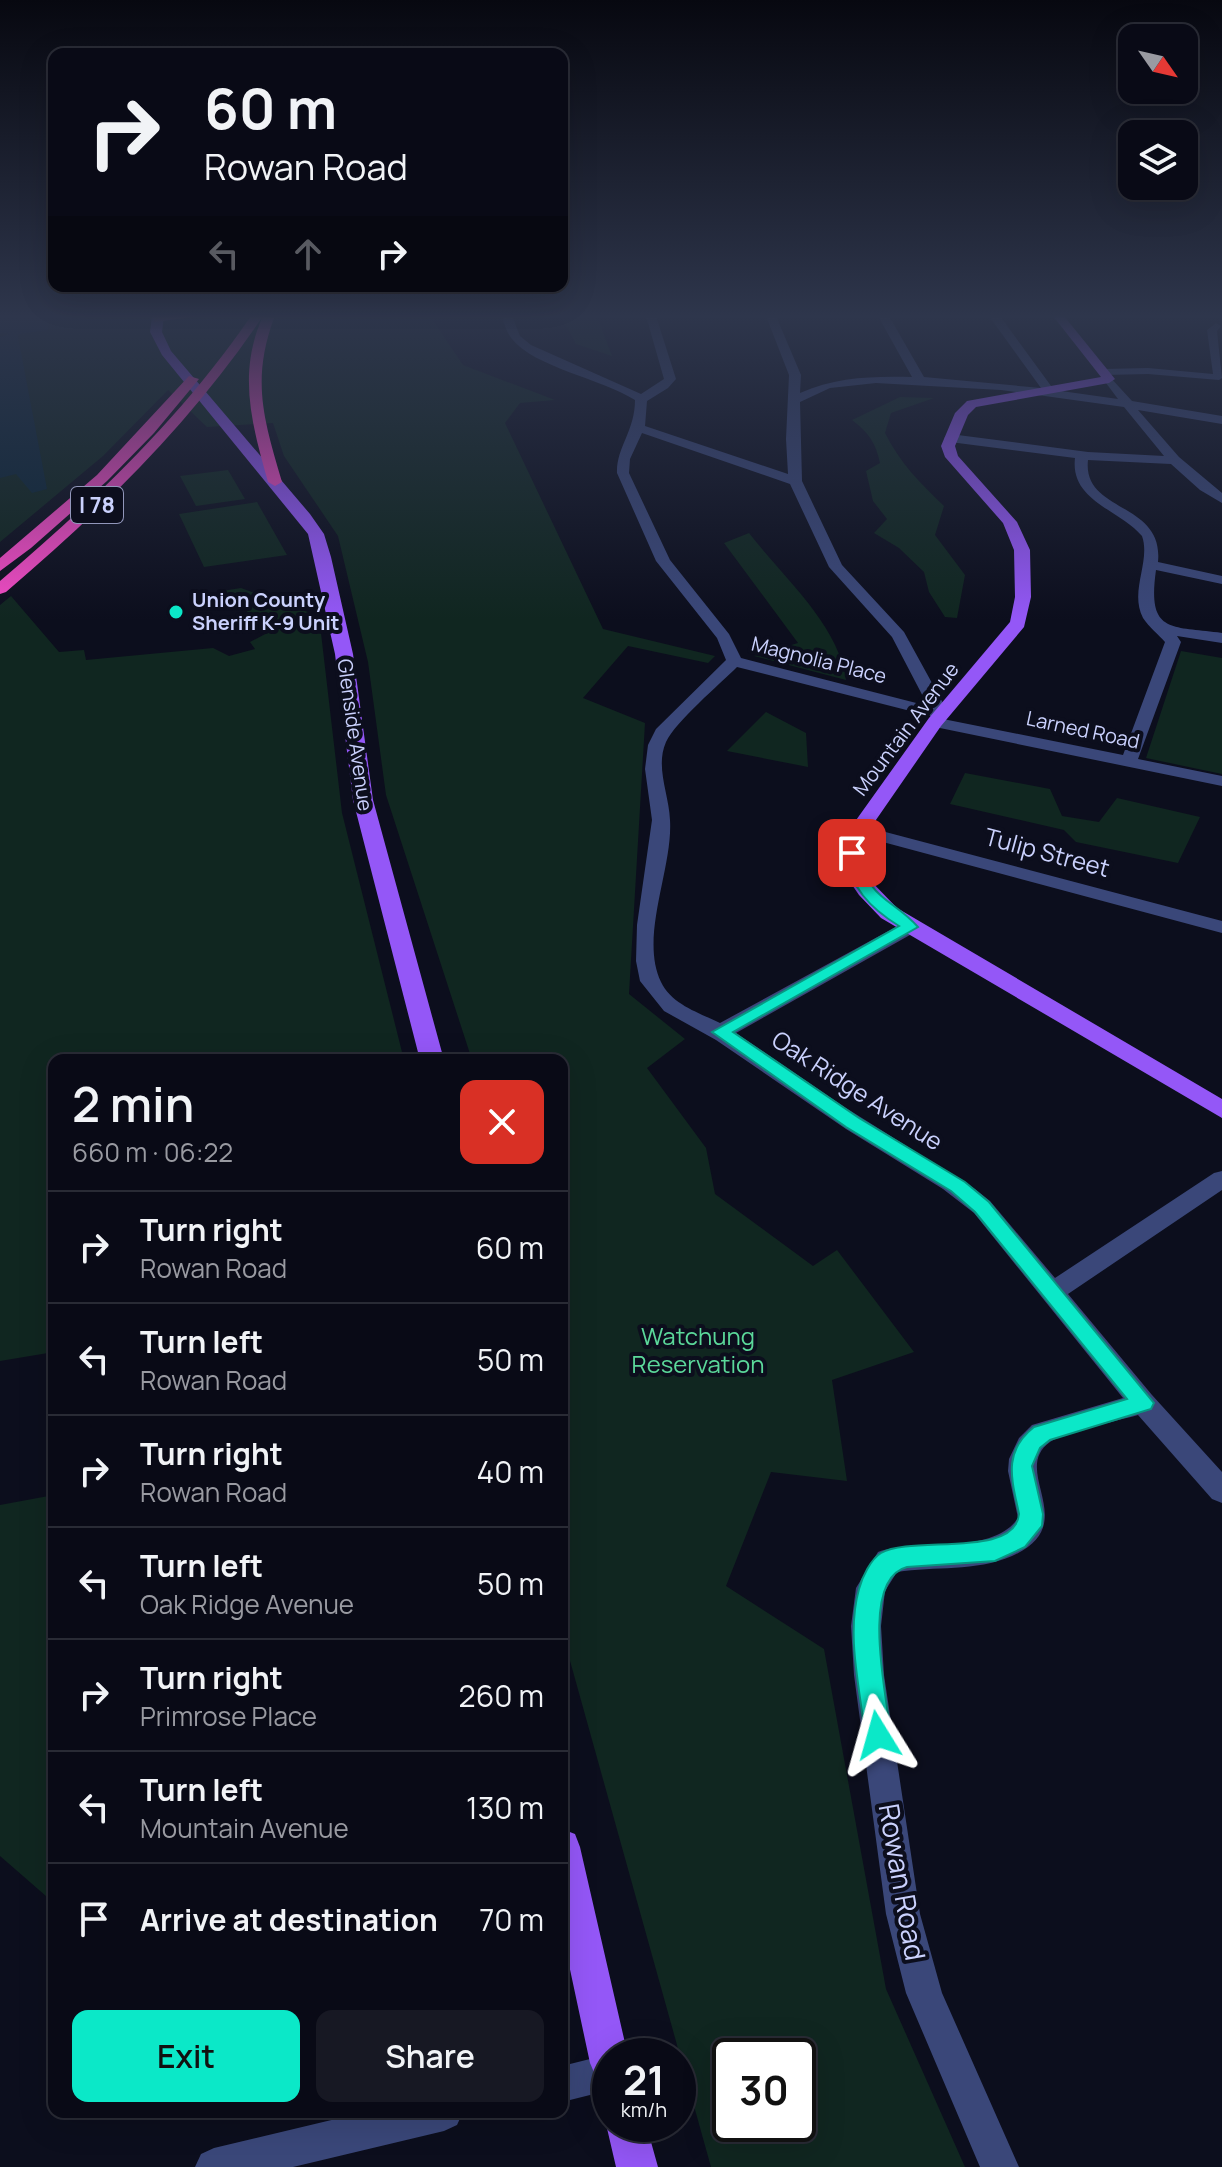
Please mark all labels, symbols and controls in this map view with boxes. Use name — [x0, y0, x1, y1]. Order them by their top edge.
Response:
north arrow — [1118, 24, 1198, 104]
map controls — [1118, 24, 1198, 200]
text: 60 m — [204, 69, 337, 146]
icon: right — [72, 80, 176, 184]
button: layers — [1118, 120, 1198, 200]
text: Rowan Road — [204, 142, 408, 191]
icon: left — [202, 232, 246, 276]
icon: ahead — [286, 232, 330, 276]
icon: right — [370, 232, 414, 276]
road number: I 78 — [71, 487, 123, 523]
place label: Union County Sheriff K-9 Unit — [192, 586, 340, 636]
marker: Union County Sheriff K-9 Unit — [167, 603, 185, 621]
street label: Magnolia Place — [749, 630, 889, 689]
street label: Mountain Avenue — [847, 656, 965, 801]
street label: Glenside Avenue — [331, 657, 380, 813]
street label: Larned Road — [1024, 704, 1142, 755]
pin — [818, 819, 886, 887]
street label: Tulip Street — [981, 819, 1114, 884]
icon: arrive — [830, 831, 874, 875]
street label: Oak Ridge Avenue — [766, 1022, 950, 1157]
text: 2 min — [72, 1071, 194, 1136]
button: close — [460, 1080, 544, 1164]
text: 660 m · 06:22 — [72, 1134, 233, 1170]
text: Turn right — [140, 1209, 283, 1250]
icon: right — [72, 1225, 116, 1269]
text: 60 m — [476, 1227, 544, 1268]
text: Rowan Road — [140, 1250, 287, 1286]
park label: Watchung Reservation — [632, 1319, 764, 1380]
text: Turn left — [140, 1321, 263, 1362]
icon: left — [72, 1337, 116, 1381]
text: 50 m — [477, 1339, 544, 1380]
text: Rowan Road — [140, 1362, 287, 1398]
text: Turn right — [140, 1433, 283, 1474]
icon: right — [72, 1449, 116, 1493]
text: 40 m — [477, 1451, 544, 1492]
text: Rowan Road — [140, 1474, 287, 1510]
text: Turn left — [140, 1545, 263, 1586]
icon: left — [72, 1561, 116, 1605]
text: 50 m — [477, 1563, 544, 1604]
text: Oak Ridge Avenue — [140, 1586, 354, 1622]
text: Turn right — [140, 1657, 283, 1698]
icon: right — [72, 1673, 116, 1717]
text: 260 m — [459, 1675, 544, 1716]
position arrow — [836, 1693, 920, 1777]
text: Primrose Place — [140, 1698, 317, 1734]
text: Turn left — [140, 1769, 263, 1810]
icon: left — [72, 1785, 116, 1829]
text: 130 m — [466, 1787, 544, 1828]
street label: Rowan Road — [871, 1801, 935, 1963]
text: Mountain Avenue — [140, 1810, 349, 1846]
icon: arrive — [72, 1897, 116, 1941]
text: Arrive at destination — [140, 1899, 438, 1940]
text: 70 m — [479, 1899, 544, 1940]
button: Exit — [72, 2010, 300, 2102]
button: Share — [316, 2010, 544, 2102]
speed limit sign: 30 — [712, 2038, 816, 2142]
text: 21 — [623, 2052, 665, 2107]
text: km/h — [621, 2096, 667, 2123]

